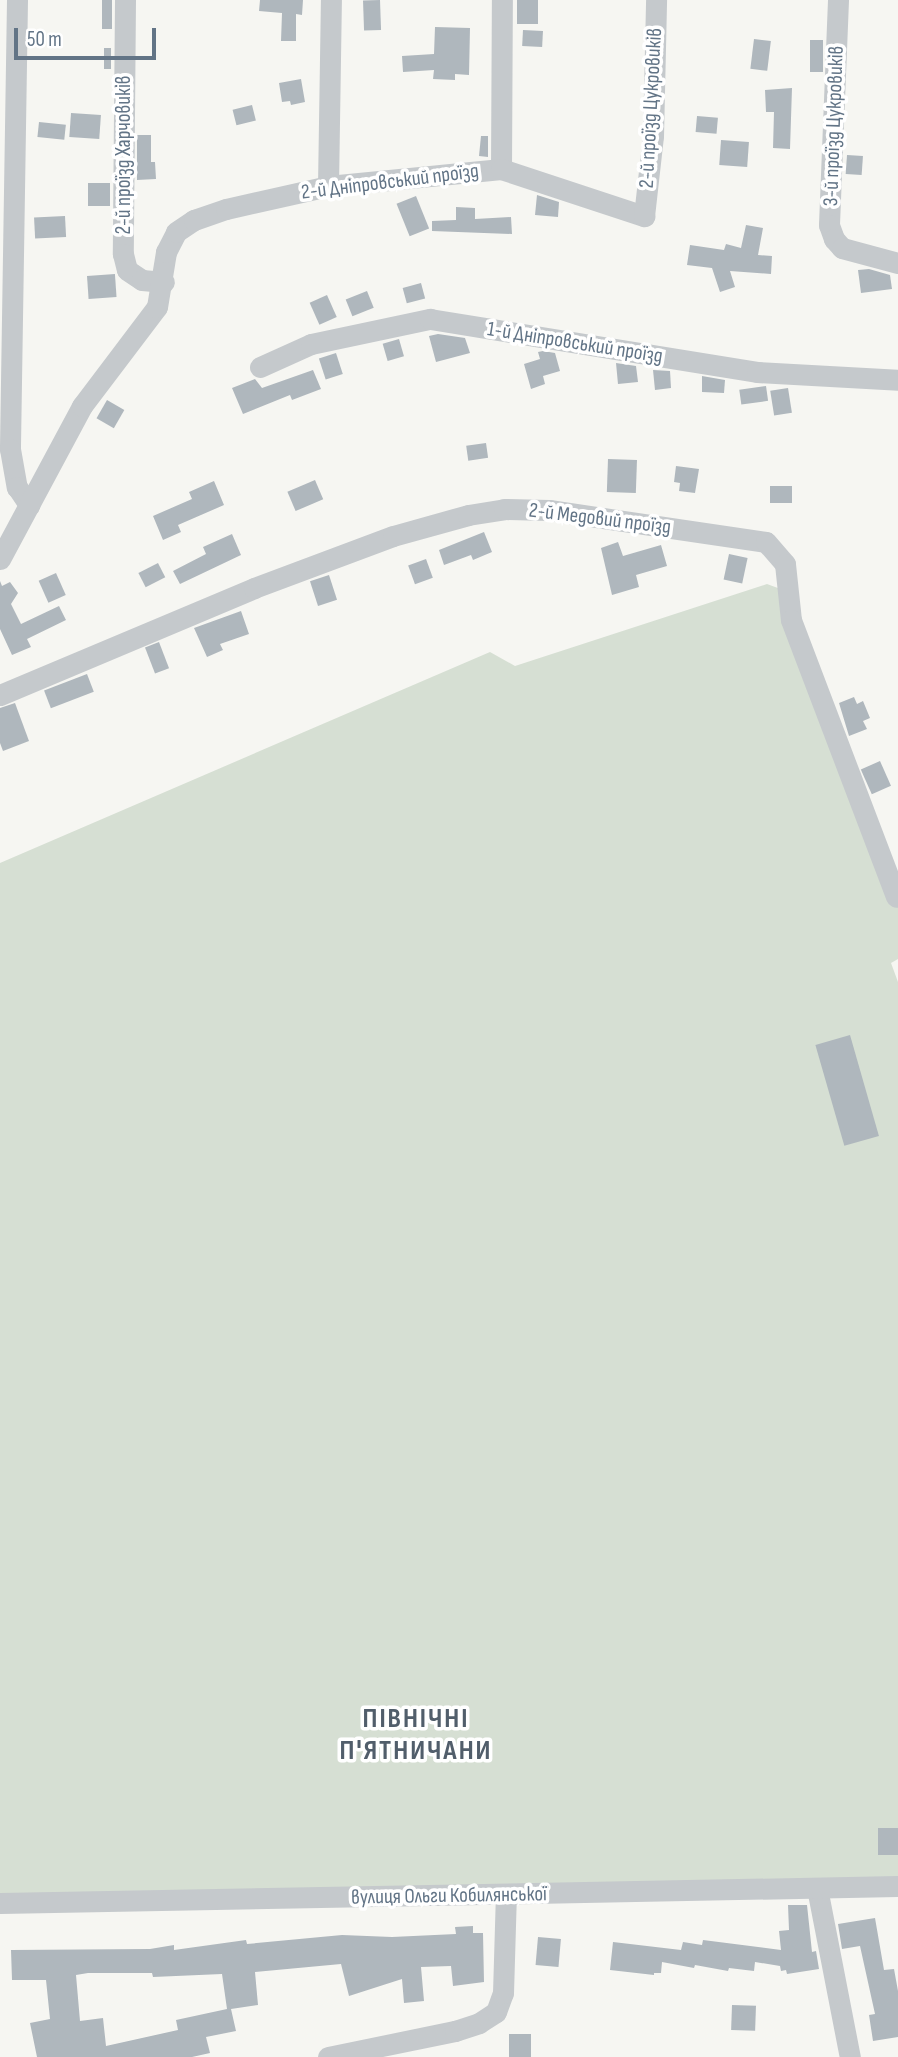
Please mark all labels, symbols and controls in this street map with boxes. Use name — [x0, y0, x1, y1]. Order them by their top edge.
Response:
scale bar — [18, 14, 159, 58]
text: 50 m — [27, 27, 62, 52]
street label: 2-й проїзд Цукровиків — [634, 27, 668, 189]
street label: 3-й проїзд Цукровиків — [819, 45, 849, 207]
street label: 2-й проїзд Харчовиків — [111, 75, 137, 235]
street label: 2-й Дніпровський проїзд — [300, 159, 480, 205]
street label: 1-й Дніпровський проїзд — [485, 317, 665, 369]
street label: 2-й Медовий проїзд — [528, 498, 672, 540]
district label: ПІВНІЧНІ П'ЯТНИЧАНИ — [341, 1702, 491, 1768]
street label: вулиця Ольги Кобилянської — [351, 1882, 547, 1910]

